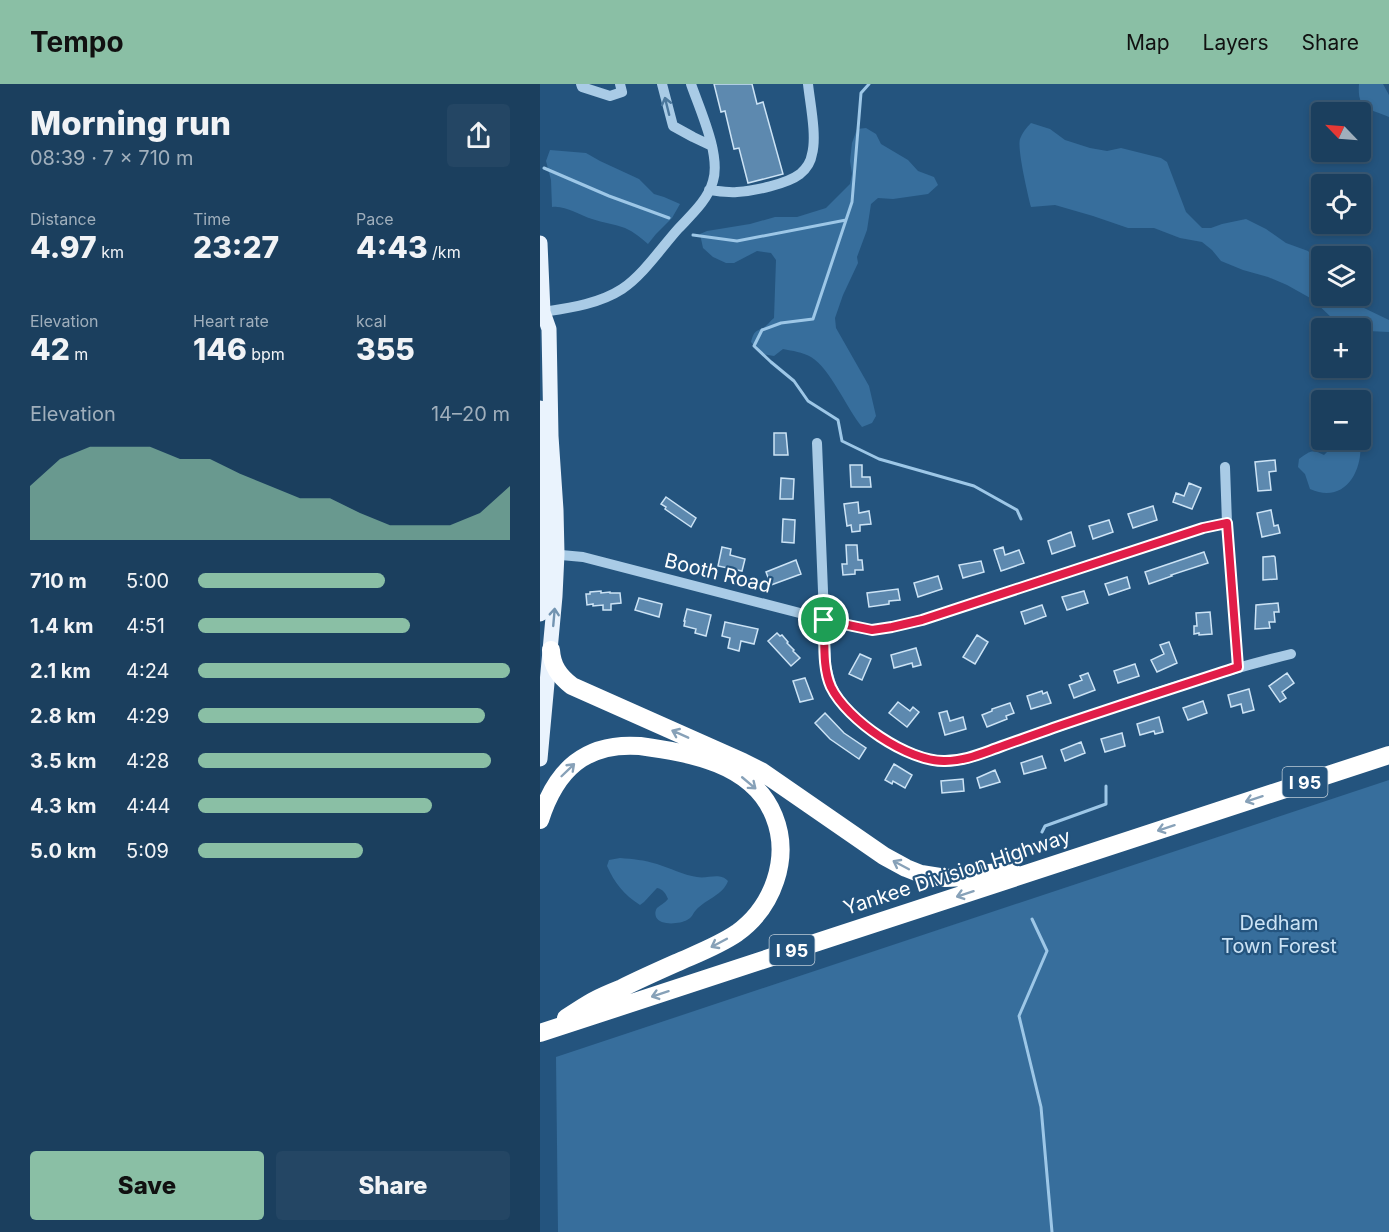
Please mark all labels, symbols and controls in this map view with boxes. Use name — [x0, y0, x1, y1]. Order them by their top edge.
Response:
text: Tempo — [30, 25, 124, 59]
text: Map — [1126, 30, 1170, 55]
text: Layers — [1203, 30, 1269, 55]
text: Share — [1302, 30, 1359, 55]
one-way arrow — [661, 97, 673, 116]
north arrow — [1311, 102, 1371, 162]
map controls — [1311, 102, 1371, 450]
text: Morning run — [30, 103, 231, 143]
button: share — [447, 104, 510, 167]
text: 08:39 · 7 × 710 m — [30, 146, 194, 170]
button: locate — [1311, 174, 1371, 234]
text: Distance — [30, 209, 96, 229]
text: Time — [193, 209, 231, 229]
text: Pace — [356, 209, 394, 229]
text: 4.97 — [30, 229, 97, 265]
text: 23:27 — [193, 229, 279, 265]
text: 4:43 — [356, 229, 428, 265]
text: km — [97, 242, 124, 262]
text: /km — [428, 242, 461, 262]
button: layers — [1311, 246, 1371, 306]
text: Elevation — [30, 311, 99, 331]
text: Heart rate — [193, 311, 269, 331]
text: kcal — [356, 311, 387, 331]
button: + — [1311, 318, 1371, 378]
text: 42 — [30, 331, 70, 367]
text: 146 — [193, 331, 247, 367]
text: 355 — [356, 331, 415, 367]
text: m — [70, 344, 88, 364]
text: bpm — [247, 344, 285, 364]
button: − — [1311, 390, 1371, 450]
text: Elevation — [30, 402, 116, 426]
text: 14–20 m — [431, 402, 510, 426]
street label: Booth Road — [662, 548, 774, 598]
text: 710 m — [30, 569, 87, 593]
text: 5:00 — [126, 569, 169, 593]
pin — [798, 594, 849, 645]
icon: arrive — [807, 603, 840, 636]
one-way arrow — [549, 608, 560, 628]
text: 1.4 km — [30, 614, 93, 638]
text: 4:51 — [126, 614, 165, 638]
text: 2.1 km — [30, 659, 91, 683]
text: 4:24 — [126, 659, 170, 683]
text: 2.8 km — [30, 704, 96, 728]
text: 4:29 — [126, 704, 169, 728]
one-way arrow — [671, 728, 689, 739]
text: 3.5 km — [30, 749, 96, 773]
text: 4:28 — [126, 749, 169, 773]
one-way arrow — [561, 762, 576, 777]
road number: I 95 — [1282, 767, 1328, 797]
one-way arrow — [741, 776, 757, 789]
text: 4.3 km — [30, 794, 97, 818]
text: 4:44 — [126, 794, 171, 818]
one-way arrow — [1245, 794, 1264, 805]
one-way arrow — [1157, 823, 1176, 834]
street label: Yankee Division Highway — [840, 824, 1074, 920]
text: 5.0 km — [30, 839, 97, 863]
text: 5:09 — [126, 839, 169, 863]
one-way arrow — [892, 859, 910, 870]
one-way arrow — [956, 889, 975, 900]
park label: Dedham Town Forest — [1221, 911, 1337, 958]
road number: I 95 — [770, 935, 814, 965]
one-way arrow — [711, 937, 728, 949]
one-way arrow — [651, 989, 670, 1000]
button: Save — [30, 1151, 264, 1220]
button: Share — [276, 1151, 510, 1220]

